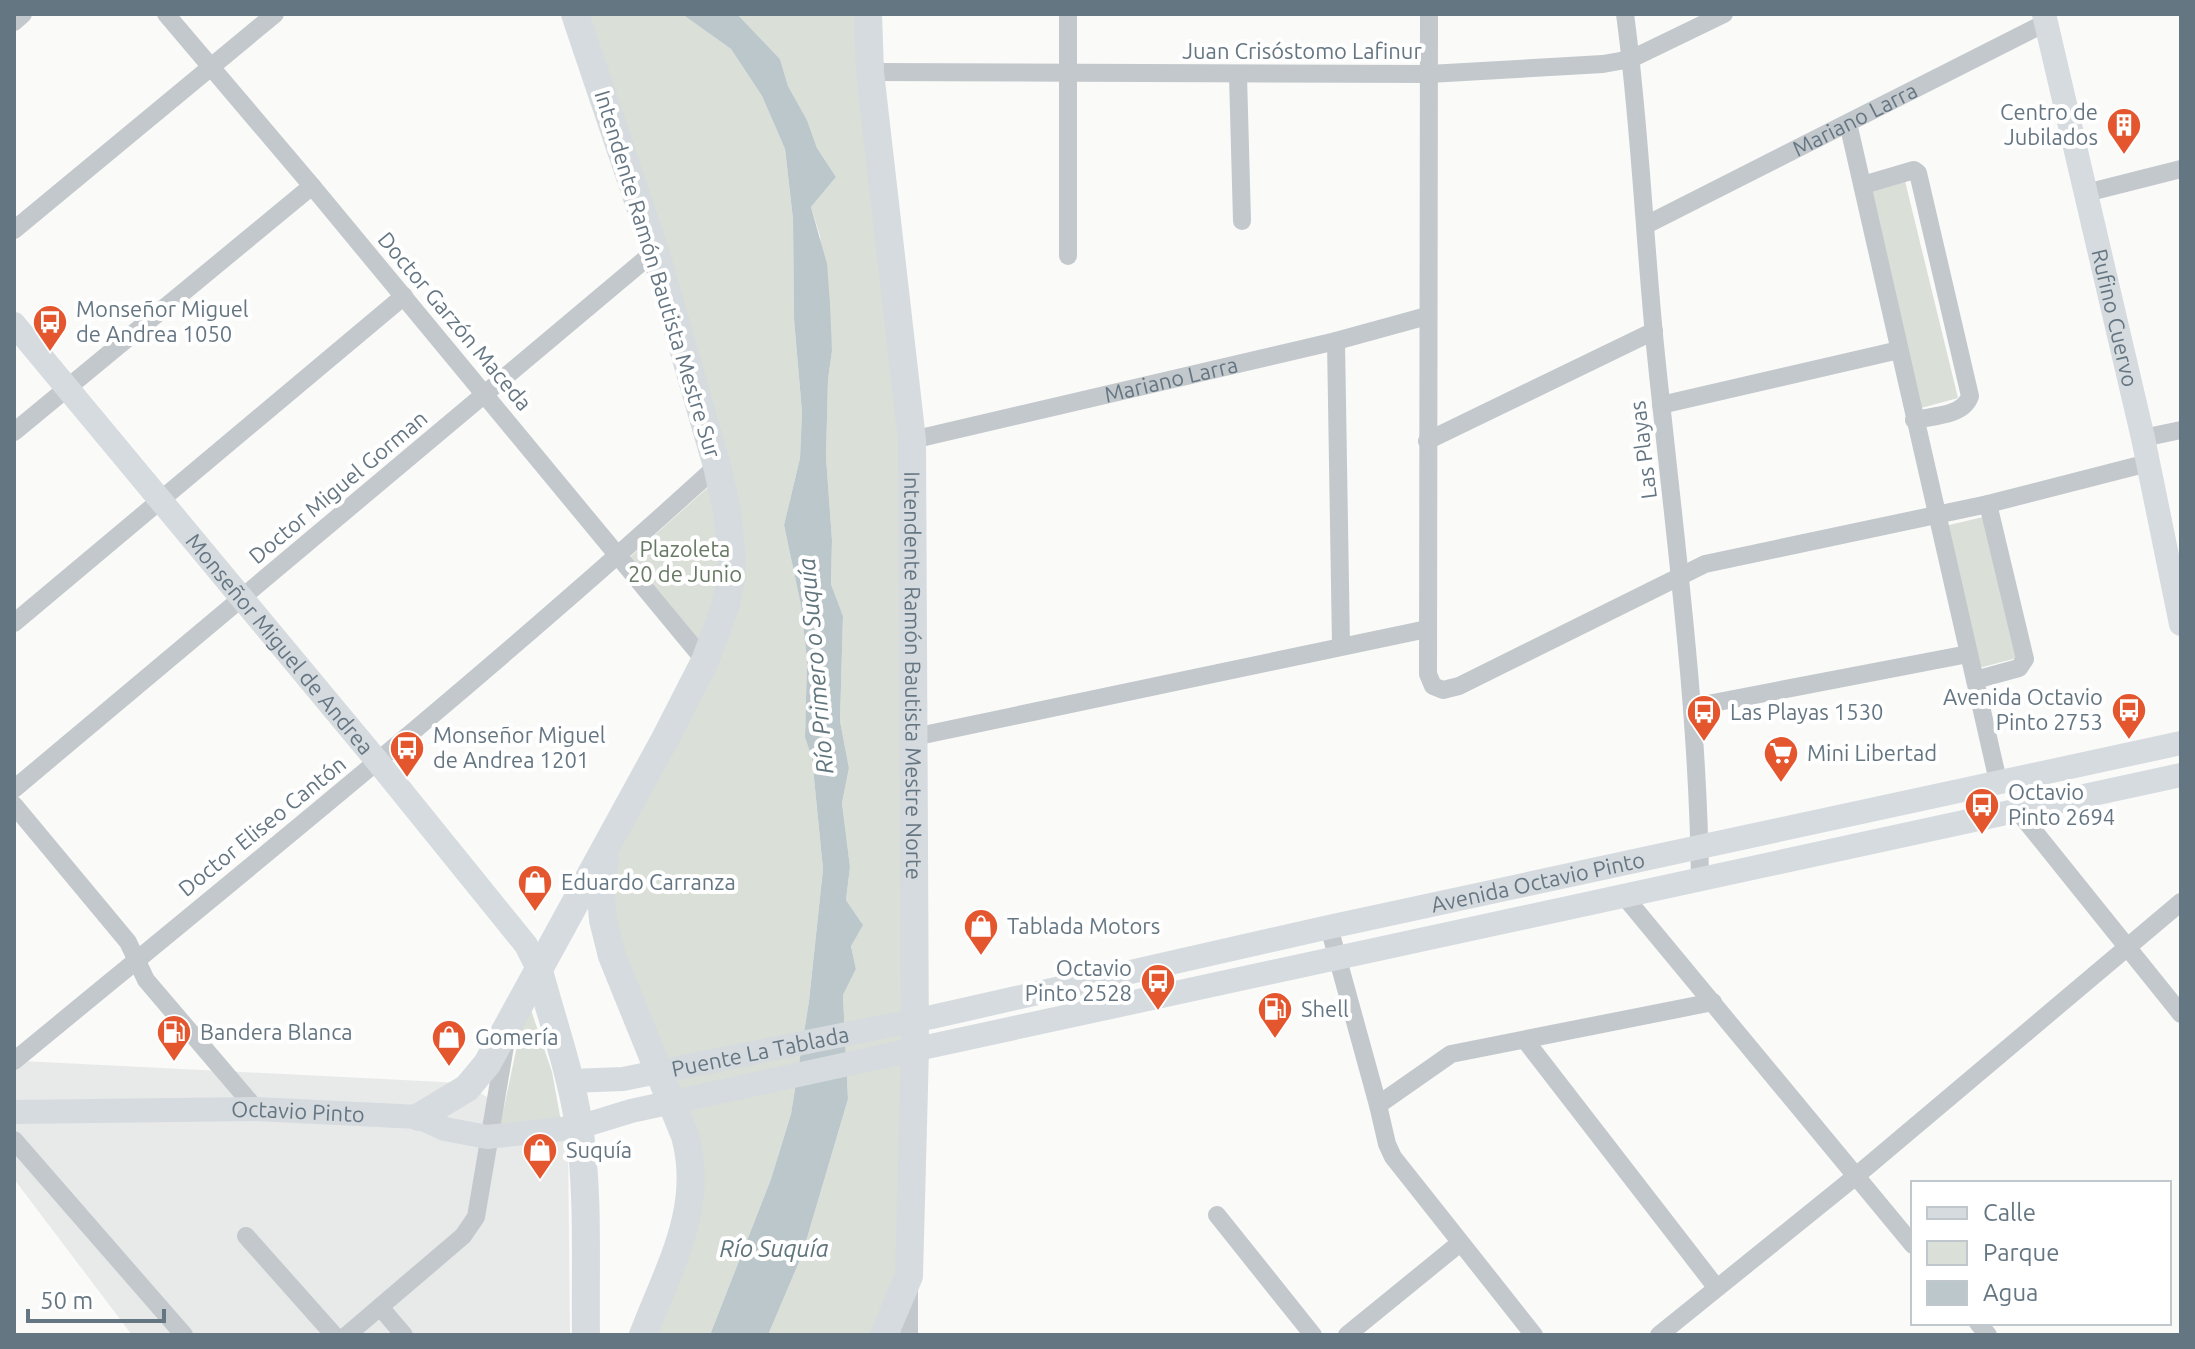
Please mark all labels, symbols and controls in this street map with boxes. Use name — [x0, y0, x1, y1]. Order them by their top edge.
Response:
street label: Juan Crisóstomo Lafinur — [1182, 38, 1422, 63]
street label: Mariano Larra — [1788, 77, 1921, 161]
street label: Intendente Ramón Bautista Mestre Sur — [591, 87, 727, 461]
place label: Centro de Jubilados — [2000, 99, 2098, 149]
building icon: Centro de Jubilados — [2105, 106, 2143, 156]
street label: Doctor Garzón Maceda — [373, 226, 537, 415]
street label: Rufino Cuervo — [2087, 246, 2144, 389]
place label: Monseñor Miguel de Andrea 1050 — [76, 296, 249, 346]
bus stop icon: Monseñor Miguel de Andrea 1050 — [31, 303, 69, 353]
street label: Mariano Larra — [1102, 351, 1240, 407]
street label: Las Playas — [1624, 399, 1661, 501]
street label: Doctor Miguel Gorman — [244, 405, 432, 568]
street label: Intendente Ramón Bautista Mestre Norte — [900, 471, 927, 880]
street label: Monseñor Miguel de Andrea — [181, 528, 379, 759]
park label: Plazoleta 20 de Junio — [628, 536, 742, 586]
water label: Río Primero o Suquía — [793, 557, 838, 775]
place label: Avenida Octavio Pinto 2753 — [1943, 684, 2103, 734]
bus stop icon: Avenida Octavio Pinto 2753 — [2110, 691, 2148, 741]
bus stop icon: Las Playas 1530 — [1685, 693, 1723, 743]
place label: Las Playas 1530 — [1730, 699, 1883, 724]
place label: Monseñor Miguel de Andrea 1201 — [433, 722, 606, 772]
bus stop icon: Monseñor Miguel de Andrea 1201 — [388, 729, 426, 779]
supermarket icon: Mini Libertad — [1762, 734, 1800, 784]
place label: Mini Libertad — [1807, 740, 1937, 765]
street label: Doctor Eliseo Cantón — [173, 750, 350, 901]
place label: Octavio Pinto 2694 — [2008, 779, 2115, 829]
bus stop icon: Octavio Pinto 2694 — [1963, 786, 2001, 836]
street label: Avenida Octavio Pinto — [1429, 846, 1647, 917]
shop icon: Eduardo Carranza — [516, 863, 554, 913]
place label: Eduardo Carranza — [561, 869, 736, 894]
shop icon: Tablada Motors — [962, 907, 1000, 957]
place label: Tablada Motors — [1007, 913, 1160, 938]
place label: Octavio Pinto 2528 — [1025, 955, 1132, 1005]
bus stop icon: Octavio Pinto 2528 — [1139, 962, 1177, 1012]
fuel station icon: Shell — [1256, 990, 1294, 1040]
place label: Shell — [1301, 996, 1349, 1021]
fuel station icon: Bandera Blanca — [155, 1013, 193, 1063]
shop icon: Gomería — [430, 1018, 468, 1068]
place label: Bandera Blanca — [200, 1019, 353, 1044]
street label: Puente La Tablada — [669, 1021, 851, 1081]
place label: Gomería — [475, 1024, 559, 1049]
street label: Octavio Pinto — [231, 1096, 365, 1126]
shop icon: Suquía — [521, 1131, 559, 1181]
place label: Suquía — [566, 1137, 632, 1162]
legend — [1911, 1181, 2171, 1325]
text: Calle — [1983, 1199, 2036, 1226]
water label: Río Suquía — [719, 1235, 829, 1262]
text: Parque — [1983, 1239, 2060, 1266]
scale bar — [28, 1273, 164, 1323]
text: Agua — [1983, 1279, 2038, 1306]
text: 50 m — [40, 1287, 93, 1314]

